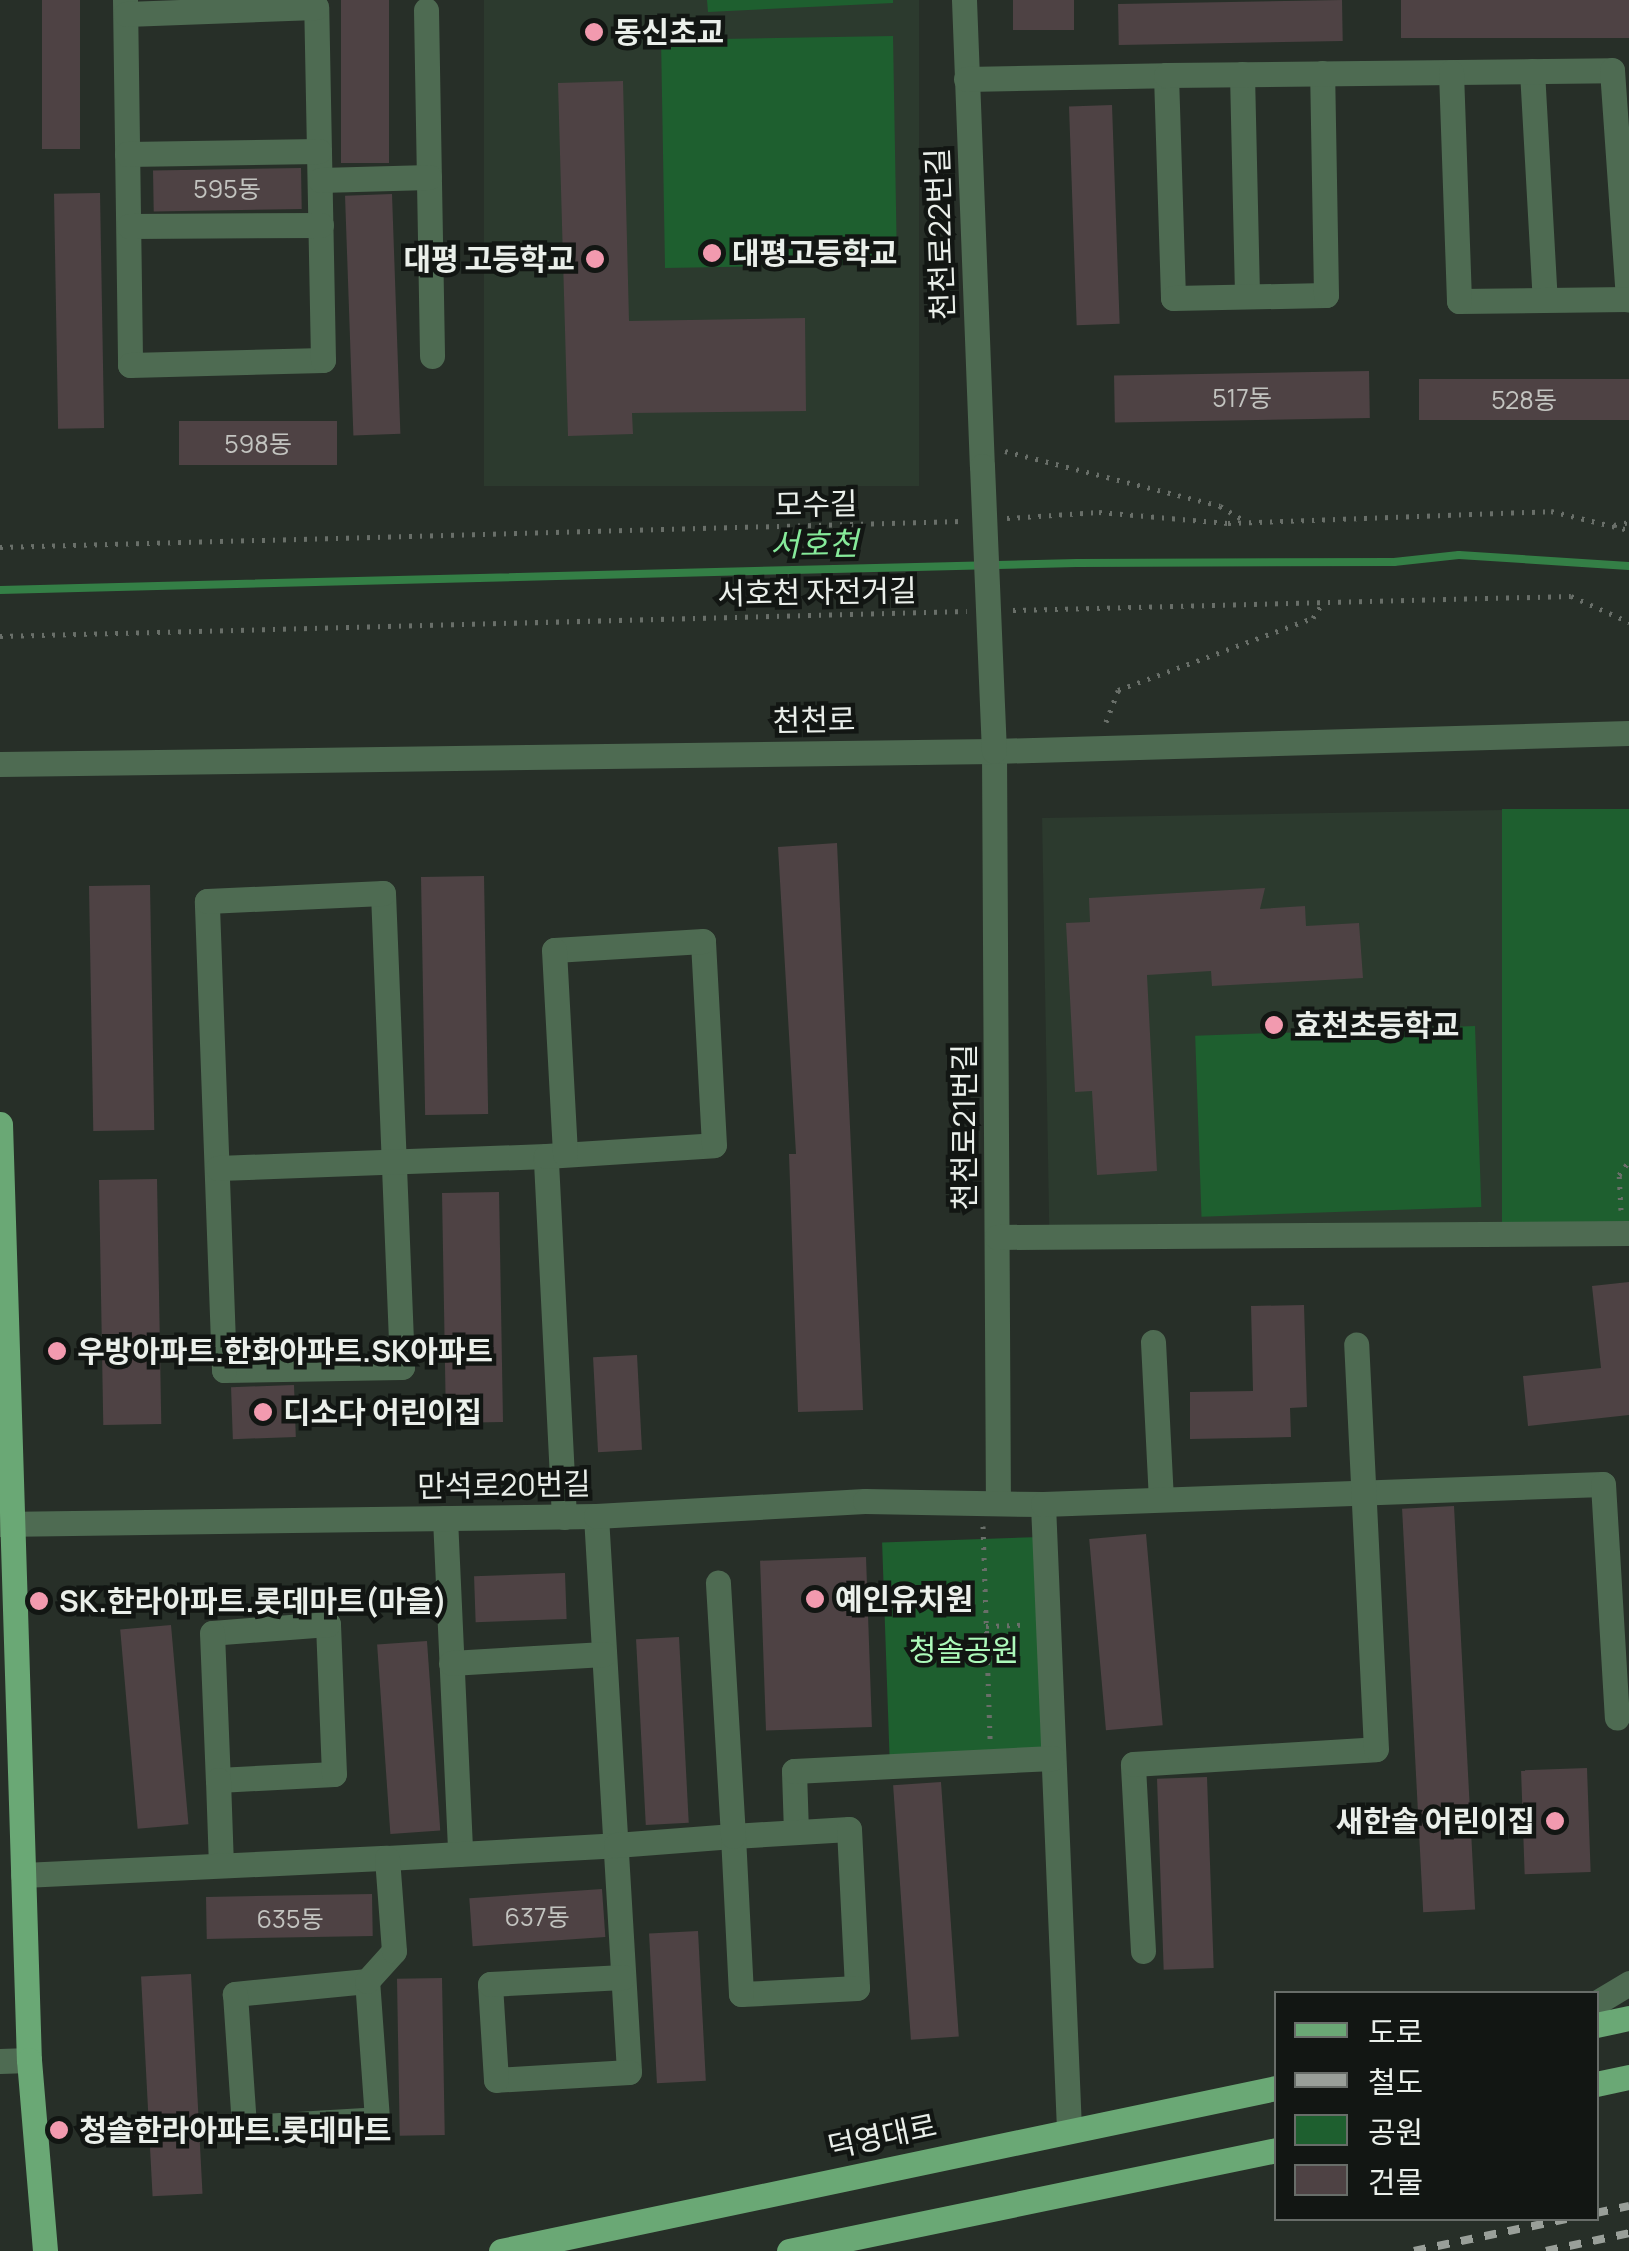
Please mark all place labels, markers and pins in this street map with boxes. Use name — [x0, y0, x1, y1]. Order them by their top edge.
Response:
place label: 동신초교 — [614, 14, 724, 50]
marker: 동신초교 — [583, 21, 605, 43]
place label: 대평고등학교 — [732, 235, 898, 271]
place label: 대평 고등학교 — [403, 241, 575, 277]
marker: 대평고등학교 — [701, 242, 723, 264]
marker: 대평 고등학교 — [584, 248, 606, 270]
place label: 효천초등학교 — [1294, 1007, 1460, 1043]
marker: 효천초등학교 — [1263, 1014, 1285, 1036]
place label: 우방아파트.한화아파트.SK아파트 — [77, 1333, 493, 1369]
marker: 우방아파트.한화아파트.SK아파트 — [46, 1340, 68, 1362]
place label: 디소다 어린이집 — [283, 1394, 482, 1430]
marker: 디소다 어린이집 — [252, 1401, 274, 1423]
place label: 예인유치원 — [835, 1581, 973, 1617]
place label: SK.한라아파트.롯데마트(마을) — [59, 1583, 447, 1619]
marker: 예인유치원 — [804, 1588, 826, 1610]
marker: SK.한라아파트.롯데마트(마을) — [28, 1590, 50, 1612]
place label: 새한솔 어린이집 — [1336, 1803, 1535, 1839]
marker: 새한솔 어린이집 — [1544, 1810, 1566, 1832]
place label: 청솔한라아파트.롯데마트 — [79, 2112, 392, 2148]
marker: 청솔한라아파트.롯데마트 — [48, 2119, 70, 2141]

